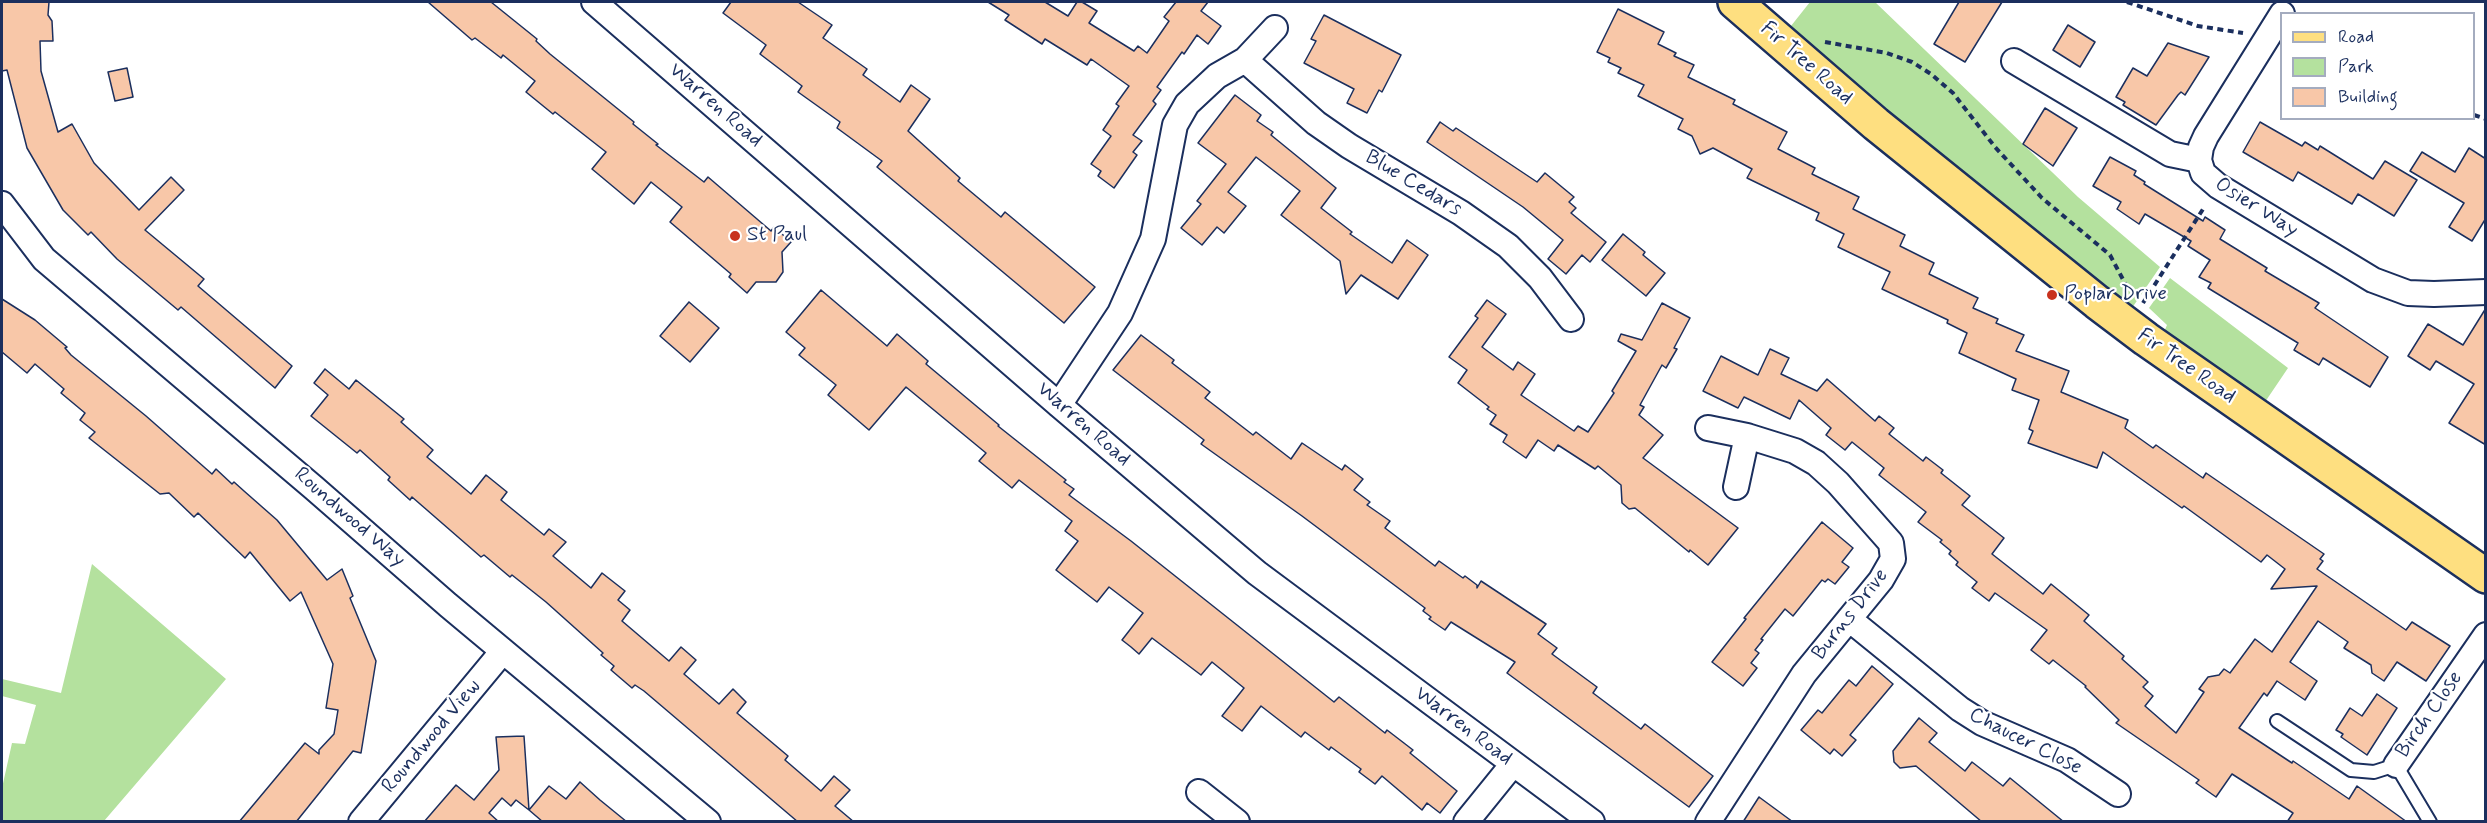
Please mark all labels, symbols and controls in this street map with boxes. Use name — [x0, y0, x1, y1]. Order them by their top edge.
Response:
legend — [2280, 12, 2475, 120]
street label: Fir Tree Road — [1755, 17, 1857, 111]
text: Road — [2338, 25, 2374, 49]
text: Park — [2338, 55, 2374, 79]
street label: Warren Road — [663, 58, 767, 154]
text: Building — [2338, 85, 2398, 109]
street label: Blue Cedars — [1360, 145, 1466, 223]
street label: Osier Way — [2210, 172, 2302, 244]
place label: St Paul — [747, 223, 807, 249]
marker: St Paul — [728, 229, 742, 243]
place label: Poplar Drive — [2064, 282, 2167, 308]
marker: Poplar Drive — [2045, 288, 2059, 302]
street label: Fir Tree Road — [2132, 324, 2240, 410]
street label: Warren Road — [1031, 377, 1135, 473]
street label: Roundwood Way — [288, 463, 410, 573]
street label: Burns Drive — [1808, 564, 1894, 666]
street label: Birch Close — [2391, 667, 2469, 763]
street label: Roundwood View — [377, 675, 487, 799]
street label: Warren Road — [1409, 682, 1517, 772]
street label: Chaucer Close — [1964, 703, 2086, 781]

